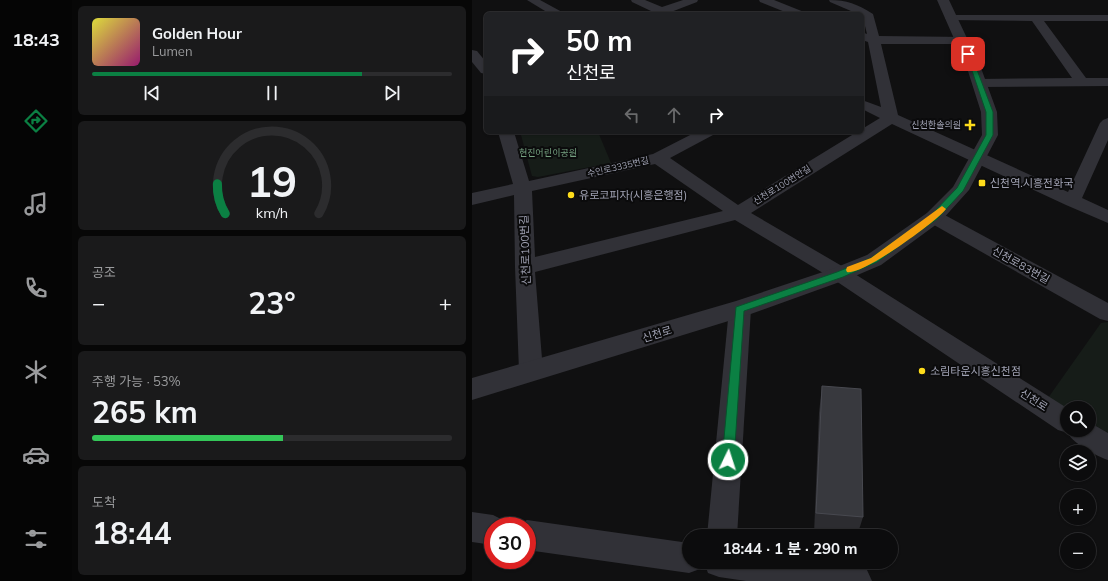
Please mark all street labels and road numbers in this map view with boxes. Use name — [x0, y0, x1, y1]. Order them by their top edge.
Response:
street label: 수인로3335번길 — [586, 154, 650, 179]
street label: 신천로100번안길 — [751, 162, 813, 207]
street label: 신천로100번길 — [517, 215, 533, 285]
street label: 신천로83번길 — [990, 243, 1052, 287]
street label: 신천로 — [640, 323, 674, 345]
street label: 신천로 — [1017, 386, 1051, 414]

